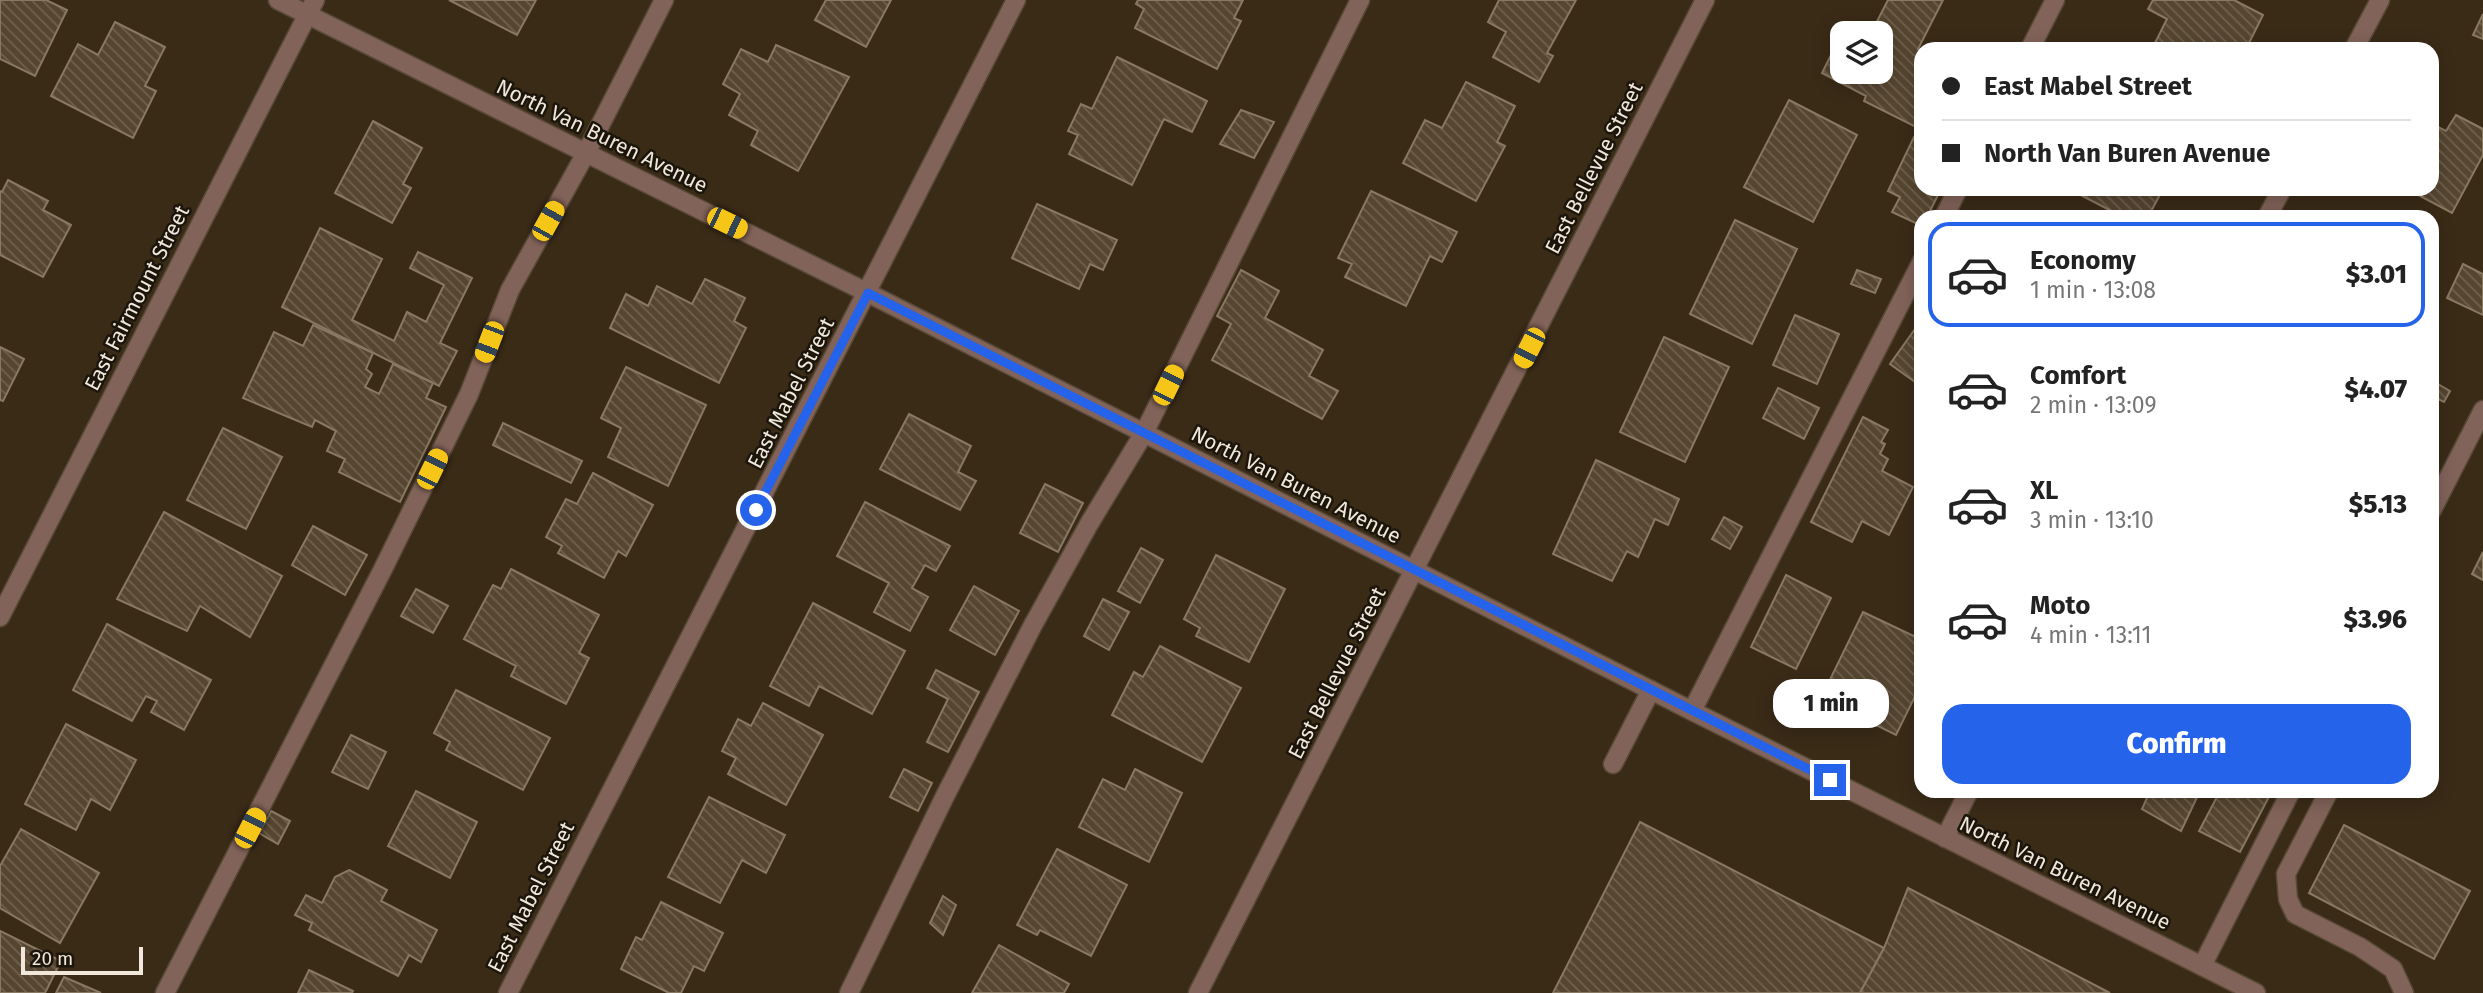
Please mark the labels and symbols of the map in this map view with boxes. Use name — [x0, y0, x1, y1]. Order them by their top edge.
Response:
street label: North Van Buren Avenue — [492, 74, 712, 198]
street label: East Bellevue Street — [1539, 77, 1649, 258]
car — [529, 198, 568, 244]
street label: East Fairmount Street — [79, 201, 195, 395]
car — [704, 204, 751, 242]
street label: East Mabel Street — [742, 313, 840, 473]
car — [472, 319, 507, 365]
car — [1511, 325, 1548, 371]
car — [1150, 362, 1187, 408]
street label: North Van Buren Avenue — [1187, 421, 1405, 549]
car — [414, 446, 451, 492]
route start — [740, 494, 772, 526]
street label: East Bellevue Street — [1282, 582, 1392, 763]
callout: 1 min — [1772, 678, 1888, 728]
route end — [1814, 764, 1846, 796]
car — [232, 805, 269, 851]
street label: North Van Buren Avenue — [1955, 811, 2175, 935]
street label: East Mabel Street — [482, 817, 580, 977]
scale bar — [21, 944, 144, 976]

